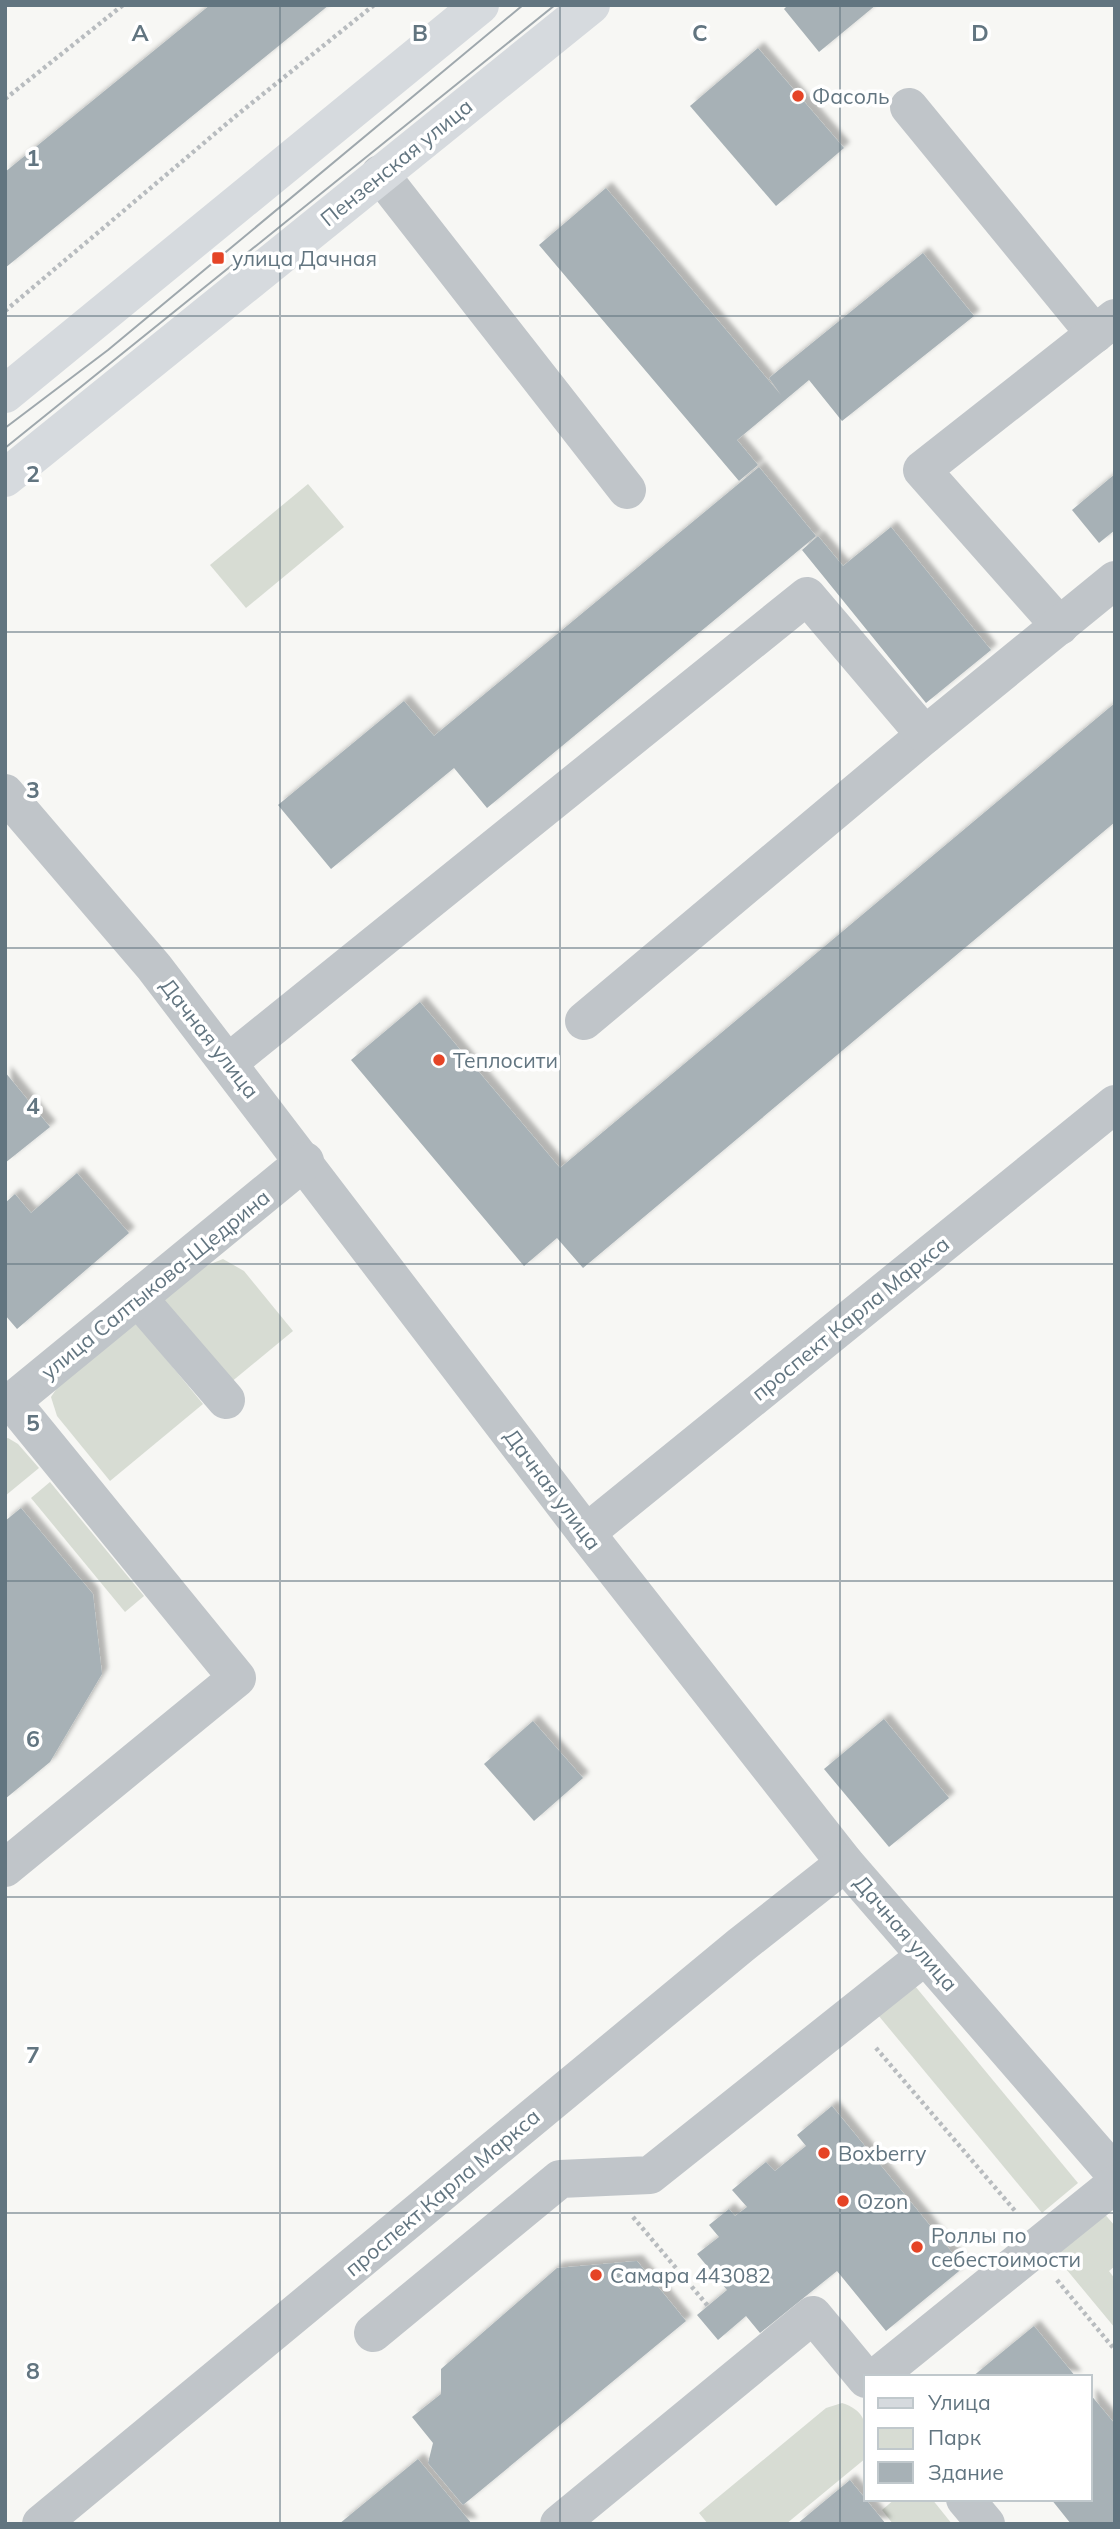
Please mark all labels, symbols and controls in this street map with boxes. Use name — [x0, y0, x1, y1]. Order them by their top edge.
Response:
text: A — [131, 18, 149, 47]
text: B — [412, 18, 428, 47]
text: C — [692, 18, 708, 47]
text: D — [971, 18, 989, 47]
place label: Фасоль — [812, 83, 890, 109]
marker: Фасоль — [790, 88, 806, 104]
street label: Пензенская улица — [315, 93, 477, 231]
text: 1 — [26, 143, 40, 172]
place label: улица Дачная — [232, 245, 377, 271]
marker: улица Дачная — [210, 250, 226, 266]
text: 2 — [26, 459, 40, 488]
text: 3 — [26, 775, 40, 804]
street label: Дачная улица — [155, 973, 265, 1103]
place label: Теплосити — [453, 1047, 558, 1073]
marker: Теплосити — [431, 1052, 447, 1068]
text: 4 — [26, 1091, 40, 1120]
street label: улица Салтыкова-Щедрина — [35, 1184, 275, 1384]
street label: проспект Карла Маркса — [746, 1230, 954, 1406]
text: 5 — [26, 1408, 40, 1437]
street label: Дачная улица — [499, 1423, 607, 1555]
text: 6 — [26, 1724, 40, 1753]
street label: Дачная улица — [849, 1870, 963, 1996]
text: 7 — [26, 2040, 40, 2069]
street label: проспект Карла Маркса — [339, 2103, 545, 2281]
place label: Boxberry — [838, 2140, 926, 2166]
marker: Boxberry — [816, 2145, 832, 2161]
place label: Ozon — [857, 2188, 908, 2214]
marker: Ozon — [835, 2193, 851, 2209]
place label: Роллы по себестоимости — [931, 2222, 1081, 2272]
marker: Роллы по себестоимости — [909, 2239, 925, 2255]
place label: Самара 443082 — [610, 2262, 771, 2288]
marker: Самара 443082 — [588, 2267, 604, 2283]
text: 8 — [26, 2356, 40, 2385]
legend — [864, 2375, 1092, 2501]
text: Улица — [927, 2389, 991, 2415]
text: Парк — [928, 2424, 982, 2450]
text: Здание — [928, 2459, 1004, 2485]

